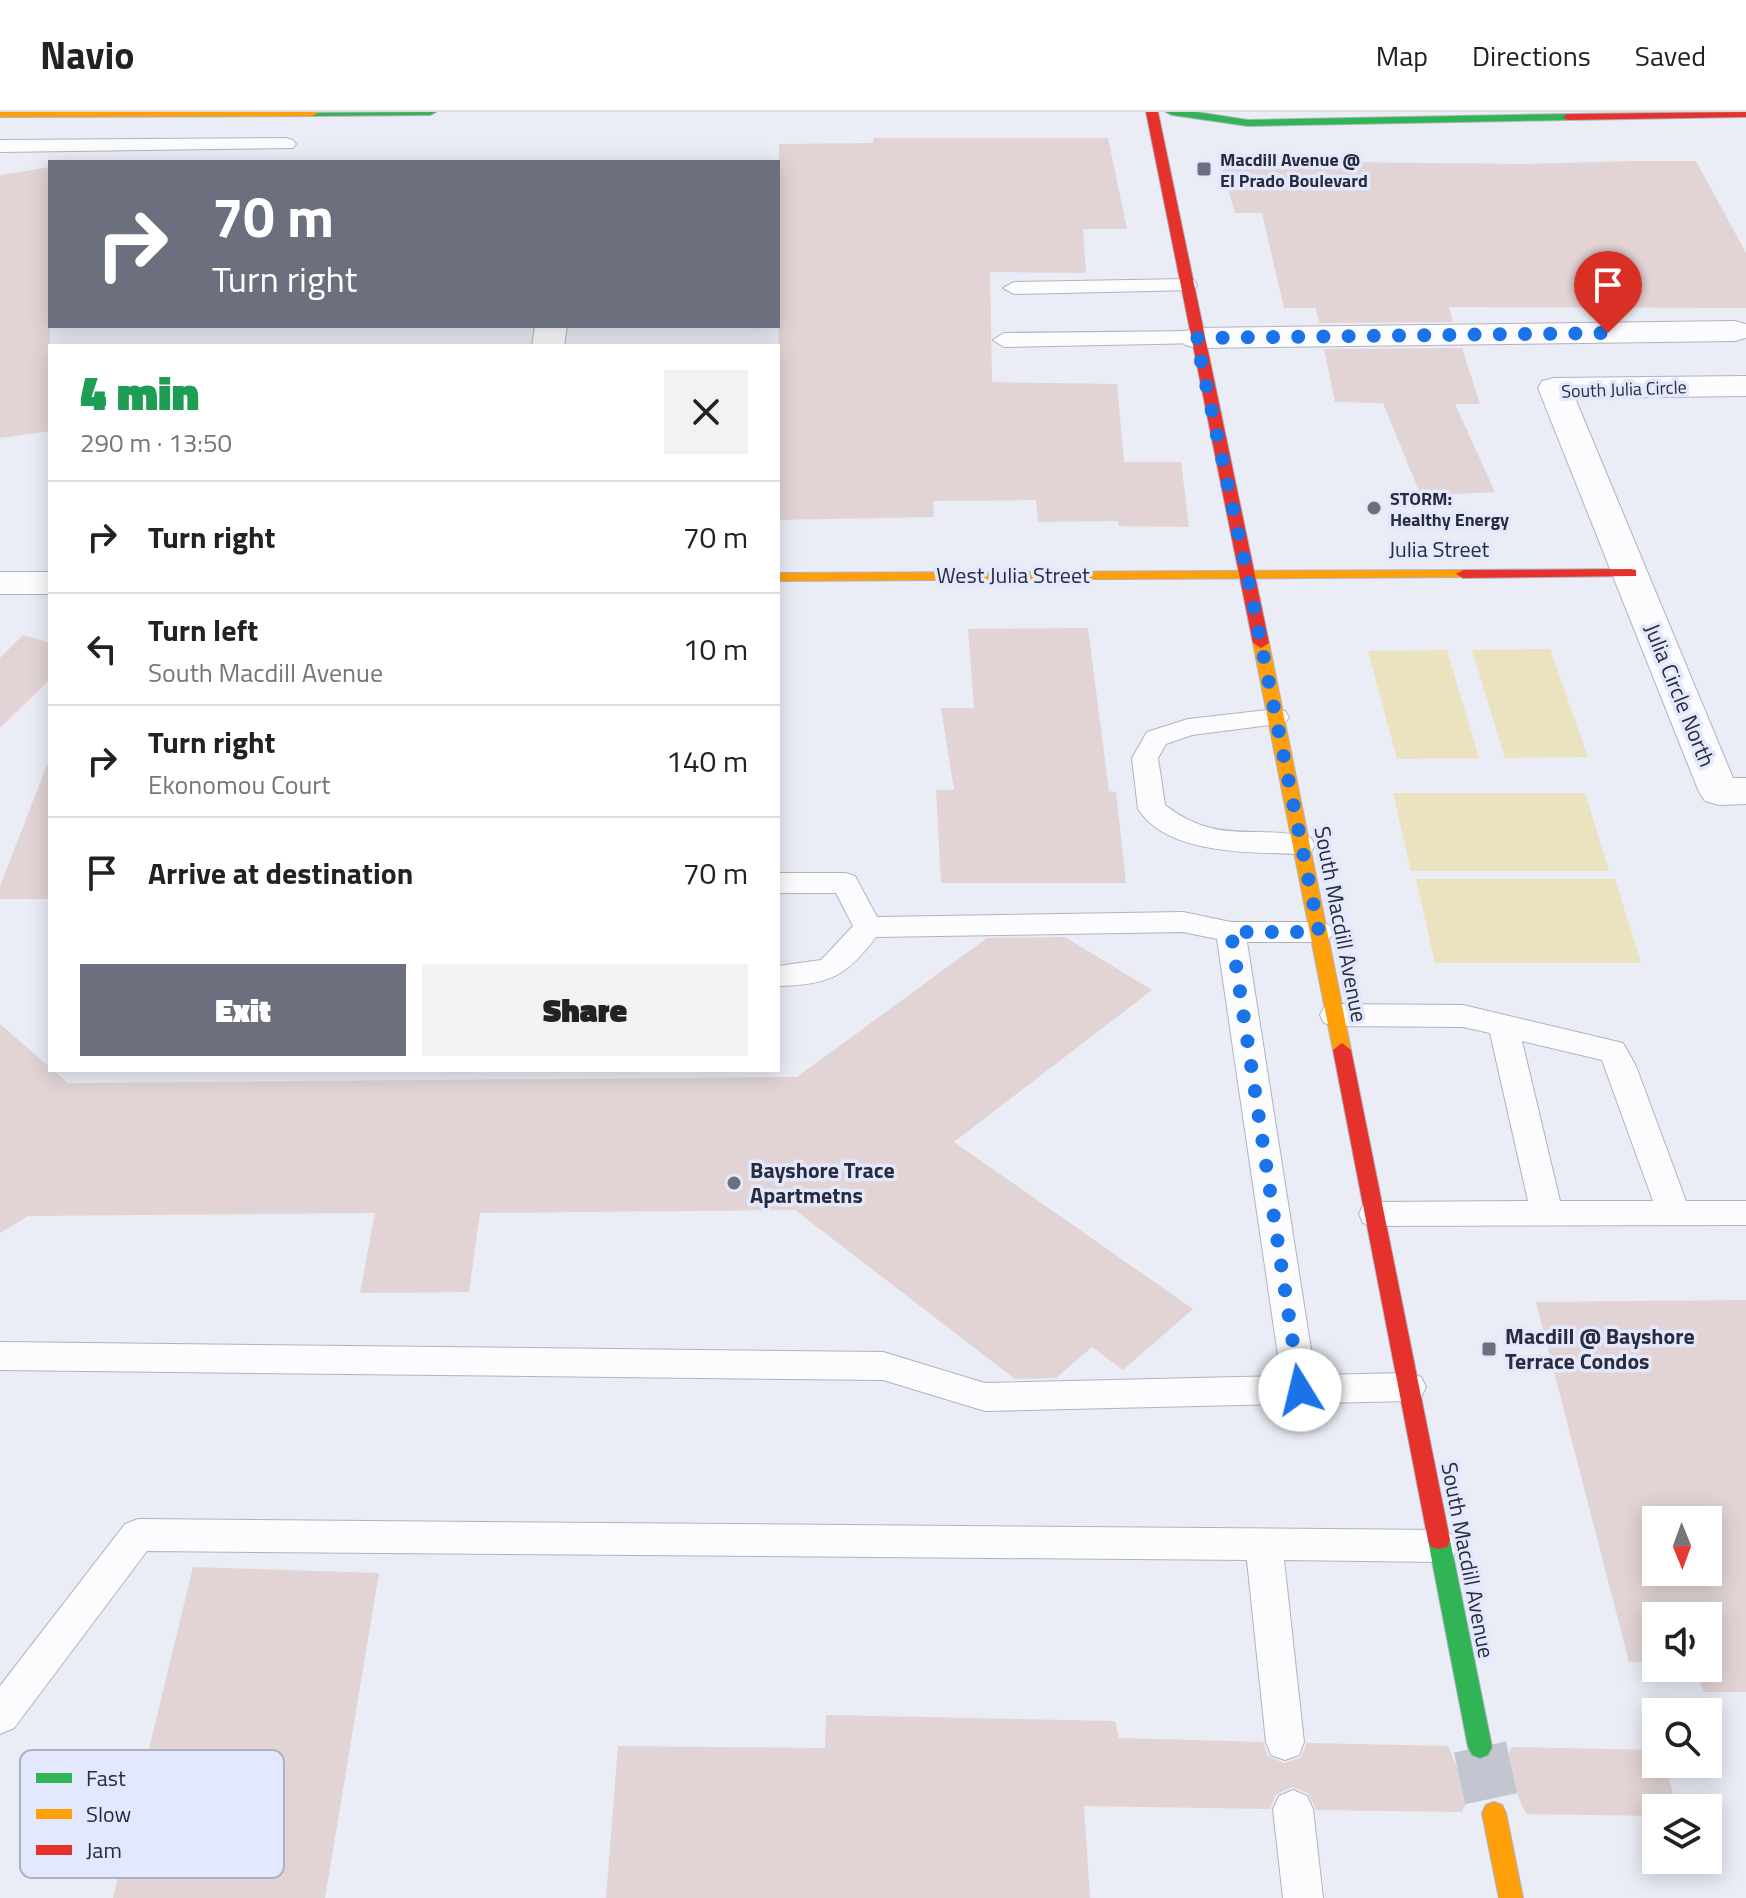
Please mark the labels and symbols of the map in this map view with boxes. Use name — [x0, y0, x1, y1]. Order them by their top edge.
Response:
place label: Macdill Avenue @ El Prado Boulevard — [1220, 146, 1368, 194]
marker: Macdill Avenue @ El Prado Boulevard — [1195, 160, 1213, 178]
pin — [1574, 251, 1642, 333]
street label: South Julia Circle — [1561, 373, 1687, 405]
place label: STORM: Healthy Energy — [1390, 485, 1509, 533]
marker: STORM: Healthy Energy — [1365, 499, 1383, 517]
street label: Julia Street — [1389, 532, 1490, 566]
street label: West Julia Street — [936, 558, 1090, 592]
street label: Julia Circle North — [1636, 618, 1724, 772]
street label: South Macdill Avenue — [1305, 823, 1377, 1025]
place label: Bayshore Trace Apartmetns — [750, 1153, 895, 1212]
marker: Bayshore Trace Apartmetns — [725, 1174, 743, 1192]
place label: Macdill @ Bayshore Terrace Condos — [1505, 1319, 1695, 1378]
marker: Macdill @ Bayshore Terrace Condos — [1480, 1340, 1498, 1358]
position arrow — [1258, 1348, 1342, 1432]
street label: South Macdill Avenue — [1432, 1459, 1504, 1661]
north arrow — [1642, 1506, 1722, 1586]
legend — [20, 1750, 284, 1878]
text: Fast — [86, 1761, 126, 1795]
text: Slow — [86, 1797, 132, 1831]
text: Jam — [86, 1833, 122, 1867]

